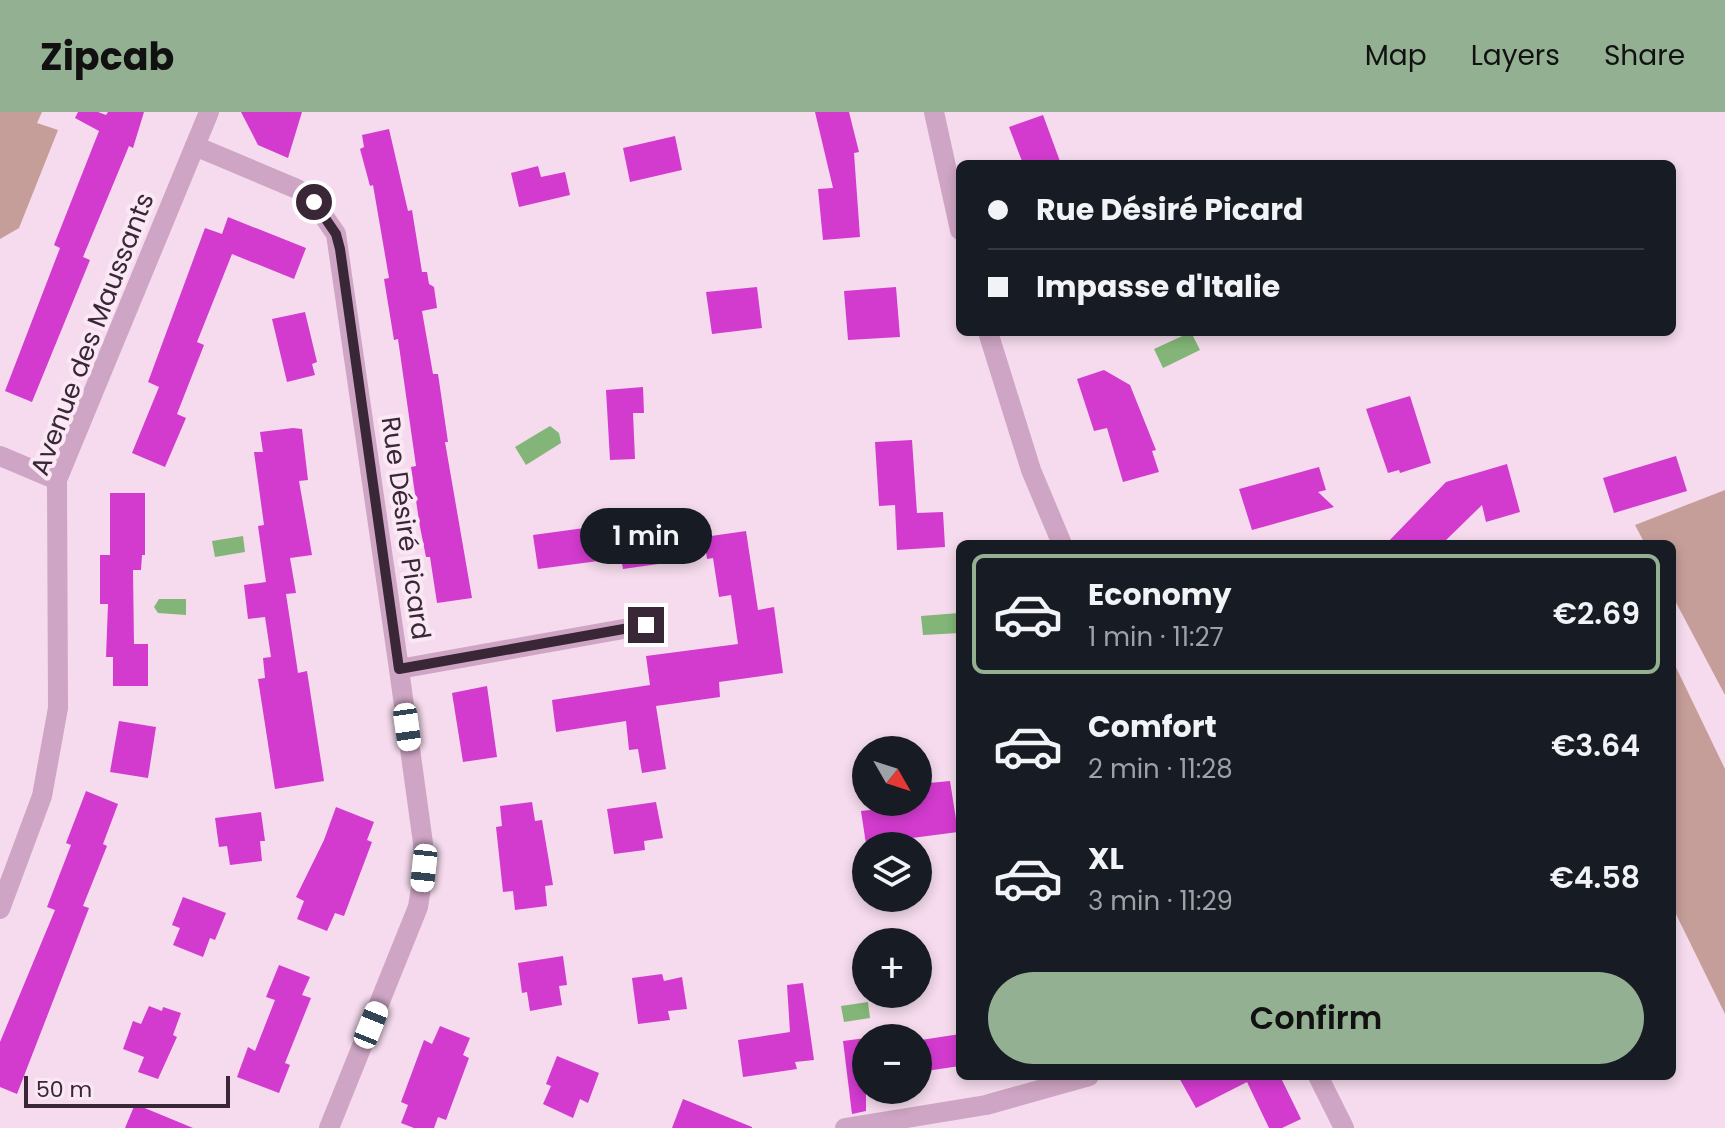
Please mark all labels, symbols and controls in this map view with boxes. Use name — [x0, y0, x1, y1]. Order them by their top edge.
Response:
text: Zipcab — [40, 30, 174, 83]
text: Map — [1365, 36, 1427, 75]
text: Layers — [1471, 36, 1560, 75]
text: Share — [1604, 36, 1685, 75]
route start — [296, 184, 332, 220]
street label: Avenue des Maussants — [21, 188, 163, 480]
text: Rue Désiré Picard — [1036, 188, 1303, 231]
text: Impasse d'Italie — [1036, 265, 1280, 308]
street label: Rue Désiré Picard — [373, 414, 439, 642]
callout: 1 min — [580, 509, 712, 565]
text: 1 min — [612, 518, 680, 554]
text: Economy — [1088, 573, 1232, 616]
icon: car — [992, 578, 1064, 650]
text: €2.69 — [1553, 592, 1640, 635]
route end — [628, 607, 664, 643]
text: 1 min · 11:27 — [1088, 619, 1224, 655]
car — [392, 702, 422, 752]
text: Comfort — [1088, 705, 1217, 748]
icon: car — [992, 710, 1064, 782]
text: €3.64 — [1551, 724, 1640, 767]
north arrow — [852, 736, 932, 816]
map controls — [852, 736, 932, 1104]
text: 2 min · 11:28 — [1088, 751, 1233, 787]
button: layers — [852, 832, 932, 912]
text: XL — [1088, 837, 1124, 880]
icon: car — [992, 842, 1064, 914]
car — [410, 843, 438, 893]
text: €4.58 — [1550, 856, 1640, 899]
text: 3 min · 11:29 — [1088, 883, 1233, 919]
button: + — [852, 928, 932, 1008]
button: Confirm — [988, 972, 1644, 1064]
car — [351, 998, 391, 1052]
button: − — [852, 1024, 932, 1104]
scale bar — [24, 1072, 230, 1108]
text: 50 m — [36, 1074, 92, 1105]

